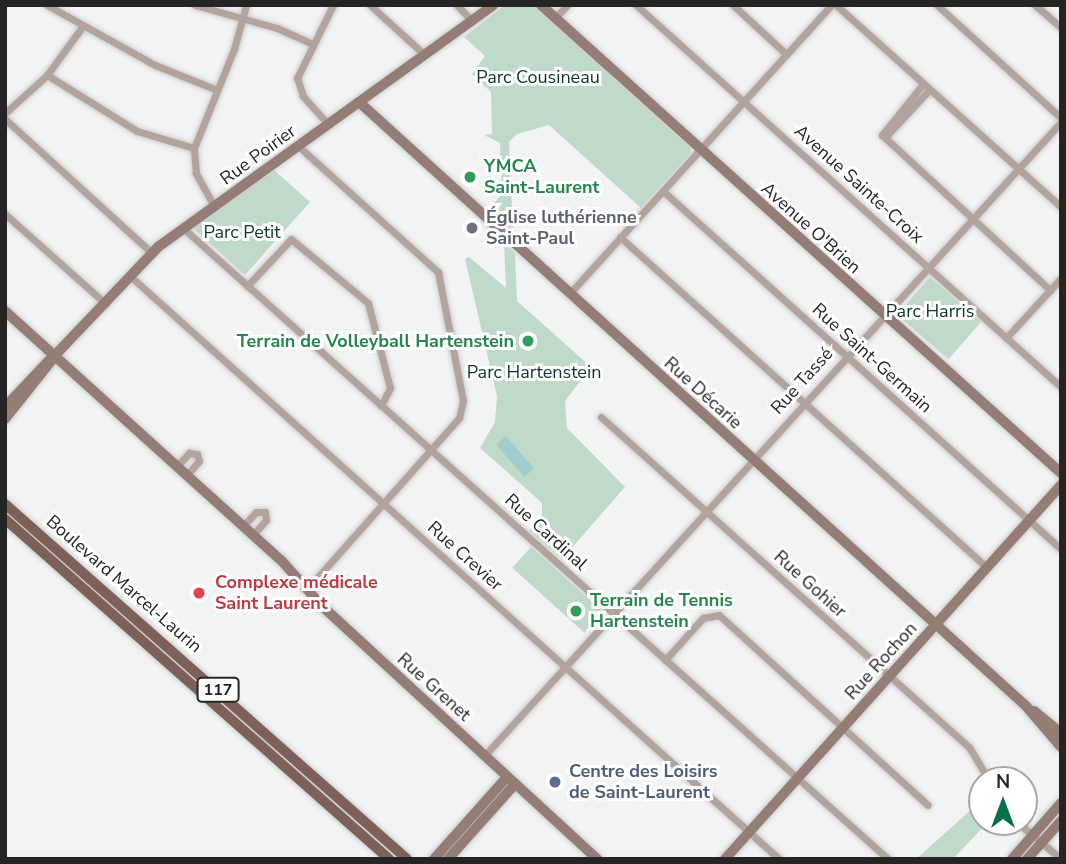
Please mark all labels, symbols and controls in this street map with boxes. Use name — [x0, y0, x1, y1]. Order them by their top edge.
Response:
park label: Parc Cousineau — [476, 66, 600, 88]
street label: Rue Poirier — [216, 120, 300, 190]
street label: Avenue Sainte-Croix — [790, 120, 928, 248]
place label: YMCA Saint-Laurent — [484, 156, 599, 198]
marker: YMCA Saint-Laurent — [462, 169, 478, 185]
street label: Avenue O'Brien — [757, 178, 865, 278]
place label: Église luthérienne Saint-Paul — [486, 207, 637, 249]
marker: Église luthérienne Saint-Paul — [464, 220, 480, 236]
park label: Parc Petit — [203, 221, 281, 243]
street label: Rue Saint-Germain — [808, 299, 936, 417]
park label: Parc Harris — [886, 300, 974, 322]
place label: Terrain de Volleyball Hartenstein — [237, 330, 514, 352]
marker: Terrain de Volleyball Hartenstein — [520, 333, 536, 349]
street label: Rue Tassé — [766, 343, 838, 419]
street label: Rue Décarie — [660, 352, 746, 434]
park label: Parc Hartenstein — [467, 361, 601, 383]
street label: Rue Cardinal — [500, 489, 592, 575]
street label: Boulevard Marcel-Laurin — [42, 511, 206, 657]
street label: Rue Crevier — [423, 517, 507, 595]
street label: Rue Gohier — [769, 546, 851, 622]
place label: Complexe médicale Saint Laurent — [215, 572, 378, 614]
marker: Complexe médicale Saint Laurent — [189, 583, 209, 603]
place label: Terrain de Tennis Hartenstein — [590, 590, 733, 632]
marker: Terrain de Tennis Hartenstein — [568, 603, 584, 619]
street label: Rue Rochon — [841, 618, 921, 704]
street label: Rue Grenet — [393, 648, 475, 726]
road number: 117 — [195, 678, 241, 702]
place label: Centre des Loisirs de Saint-Laurent — [569, 761, 718, 804]
north arrow — [968, 766, 1038, 836]
text: N — [996, 769, 1010, 795]
marker: Centre des Loisirs de Saint-Laurent — [547, 774, 563, 790]

